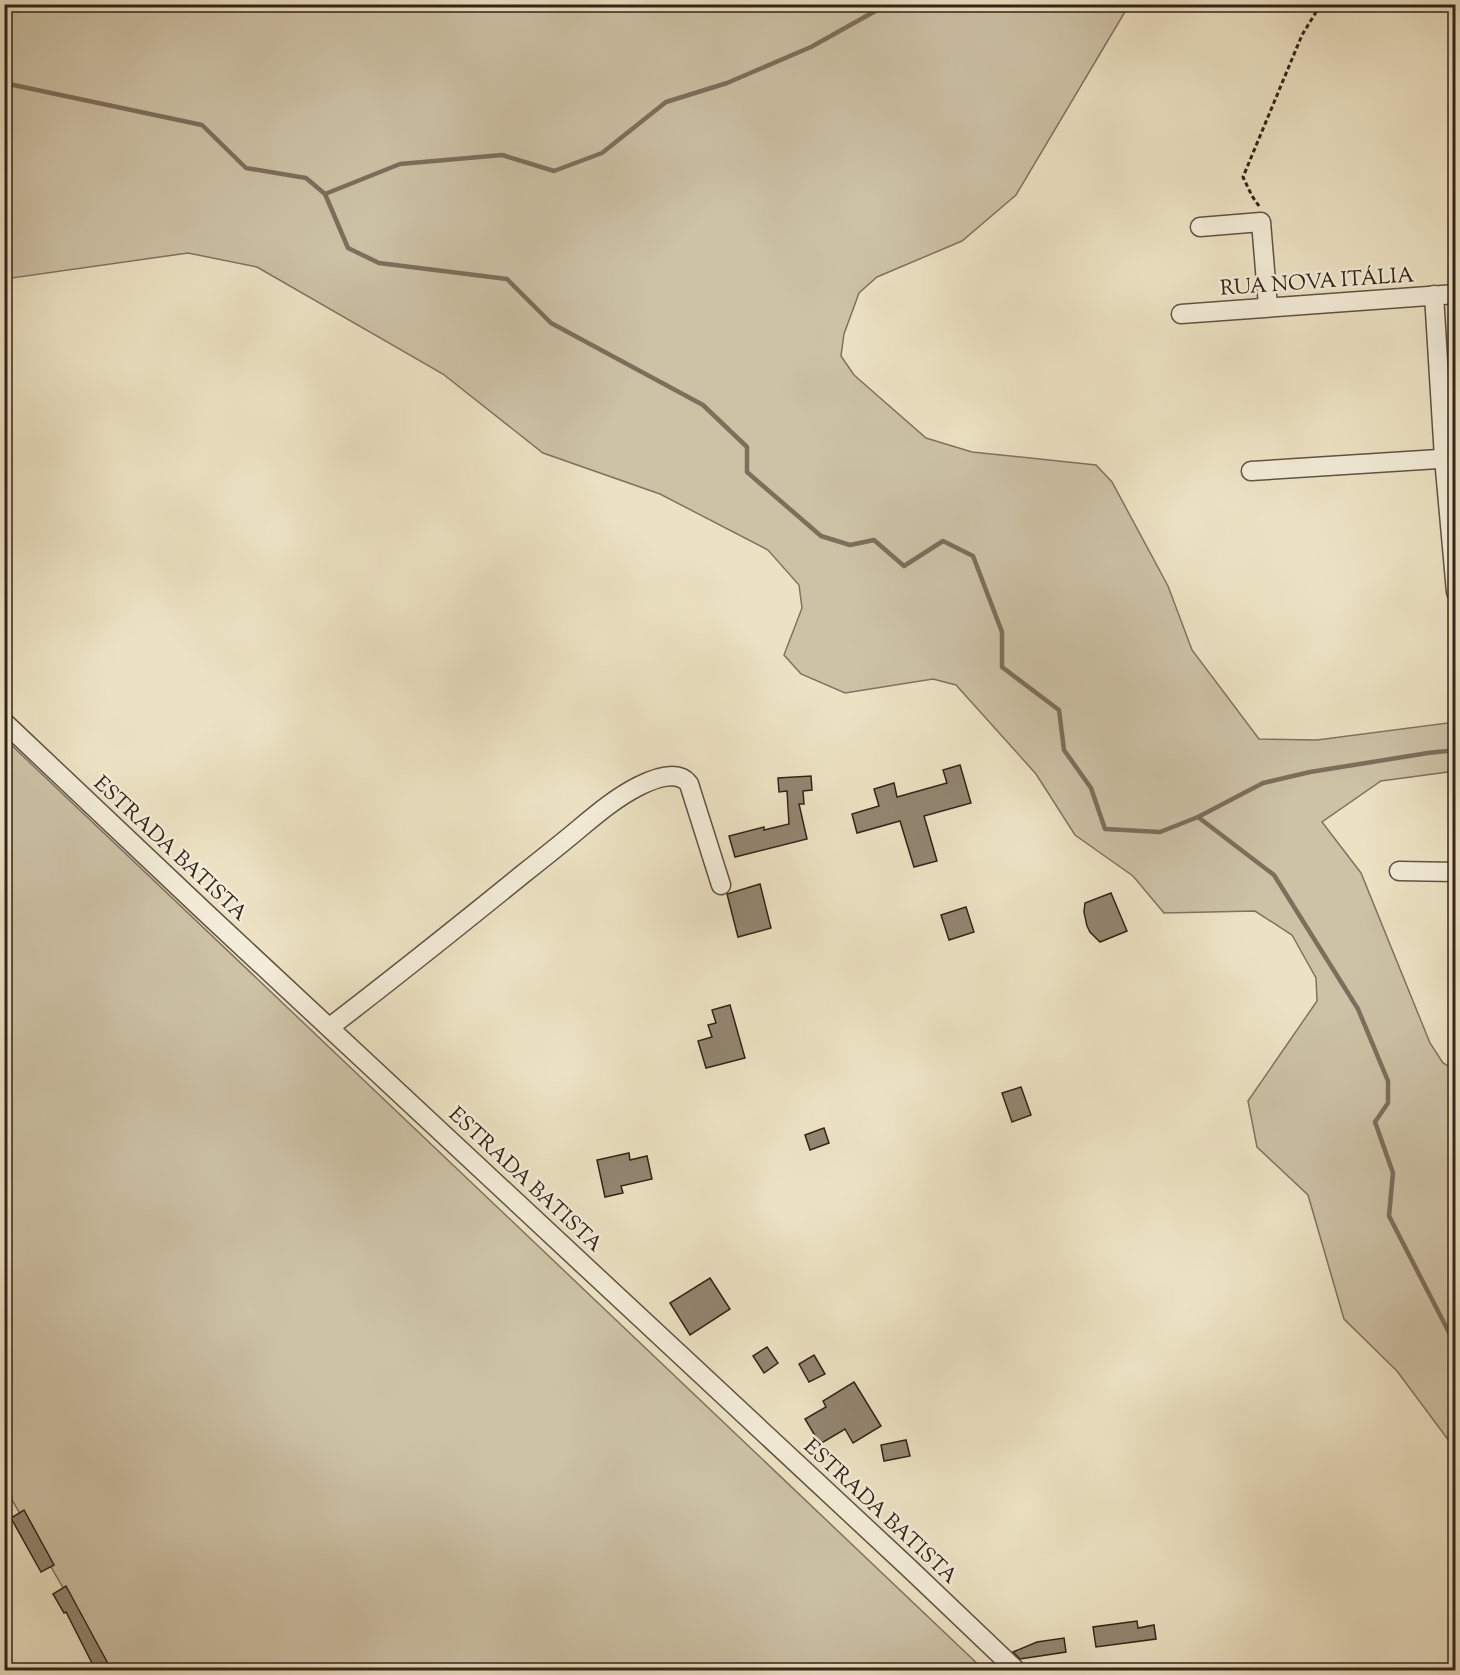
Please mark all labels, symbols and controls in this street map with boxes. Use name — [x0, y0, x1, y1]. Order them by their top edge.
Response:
street label: RUA NOVA ITÁLIA — [1219, 261, 1415, 305]
street label: ESTRADA BATISTA — [86, 770, 253, 929]
street label: ESTRADA BATISTA — [441, 1101, 608, 1260]
street label: ESTRADA BATISTA — [796, 1433, 963, 1592]

